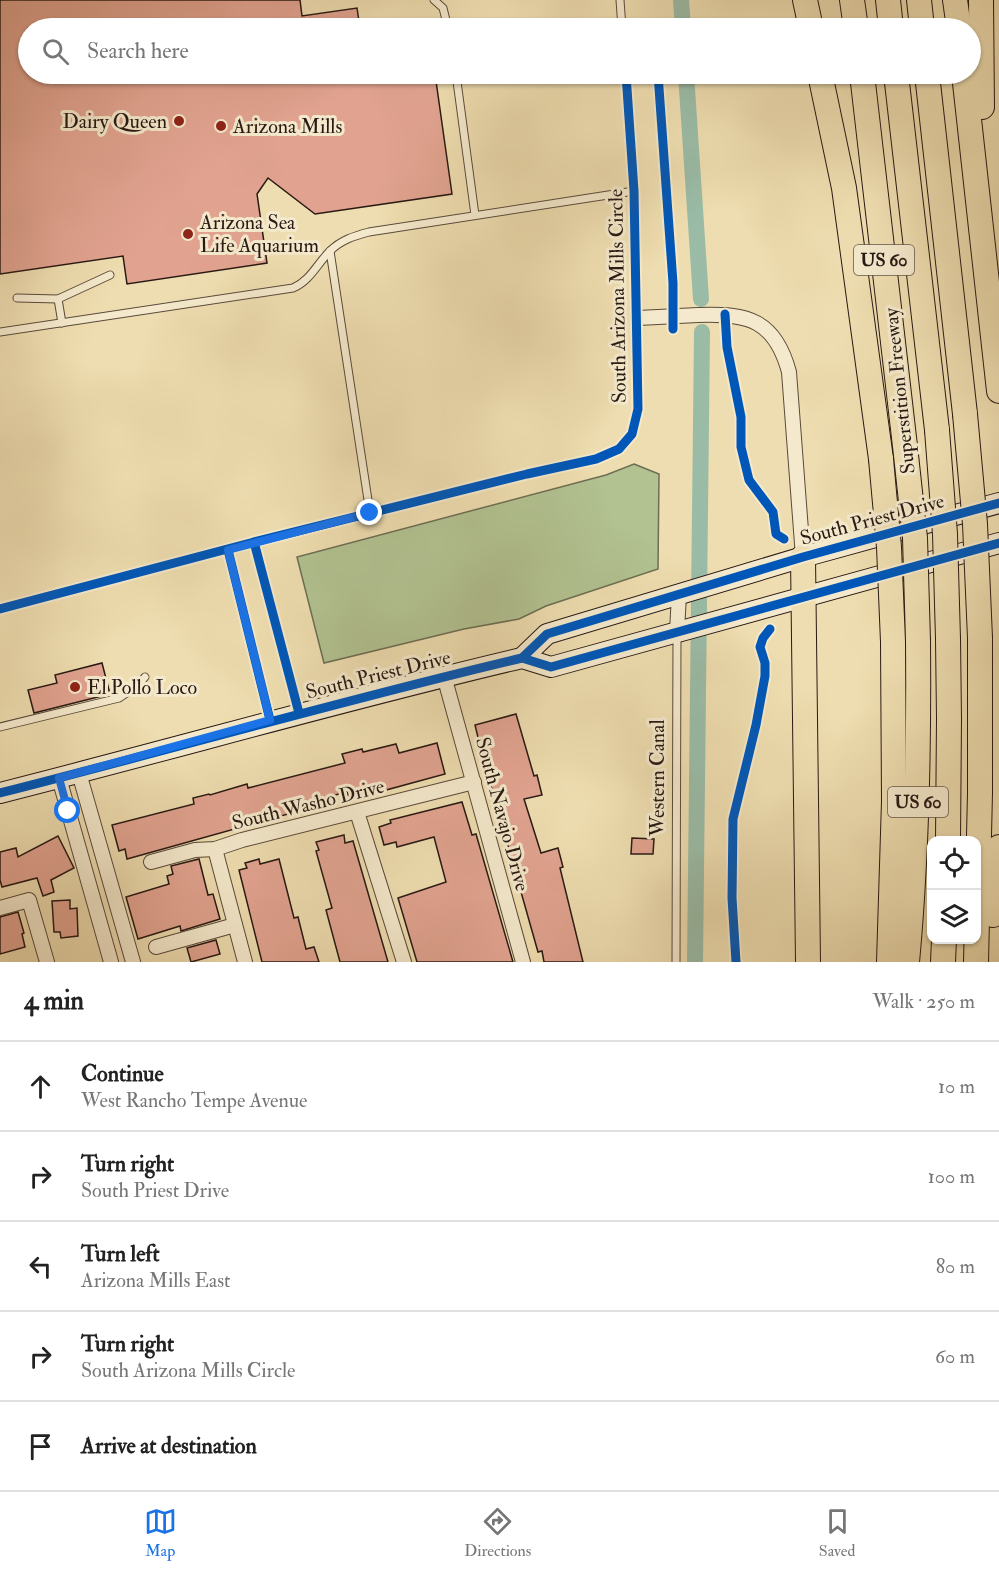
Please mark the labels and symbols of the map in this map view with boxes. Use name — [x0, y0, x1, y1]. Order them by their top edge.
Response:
place label: Dairy Queen — [62, 109, 167, 134]
marker: Dairy Queen — [172, 114, 186, 128]
place label: Arizona Mills — [232, 114, 342, 139]
marker: Arizona Mills — [214, 119, 228, 133]
street label: South Arizona Mills Circle — [603, 189, 632, 403]
place label: Arizona Sea Life Aquarium — [199, 210, 319, 258]
marker: Arizona Sea Life Aquarium — [181, 227, 195, 241]
road number: US 60 — [854, 245, 914, 275]
street label: Superstition Freeway — [878, 305, 922, 475]
street label: South Priest Drive — [797, 488, 947, 551]
route end — [356, 499, 382, 525]
street label: South Priest Drive — [303, 644, 453, 705]
place label: El Pollo Loco — [87, 675, 197, 700]
marker: El Pollo Loco — [68, 680, 82, 694]
street label: Western Canal — [645, 719, 670, 838]
street label: South Navajo Drive — [470, 734, 535, 894]
street label: South Washo Drive — [229, 773, 387, 835]
road number: US 60 — [888, 787, 948, 817]
route start — [54, 797, 80, 823]

